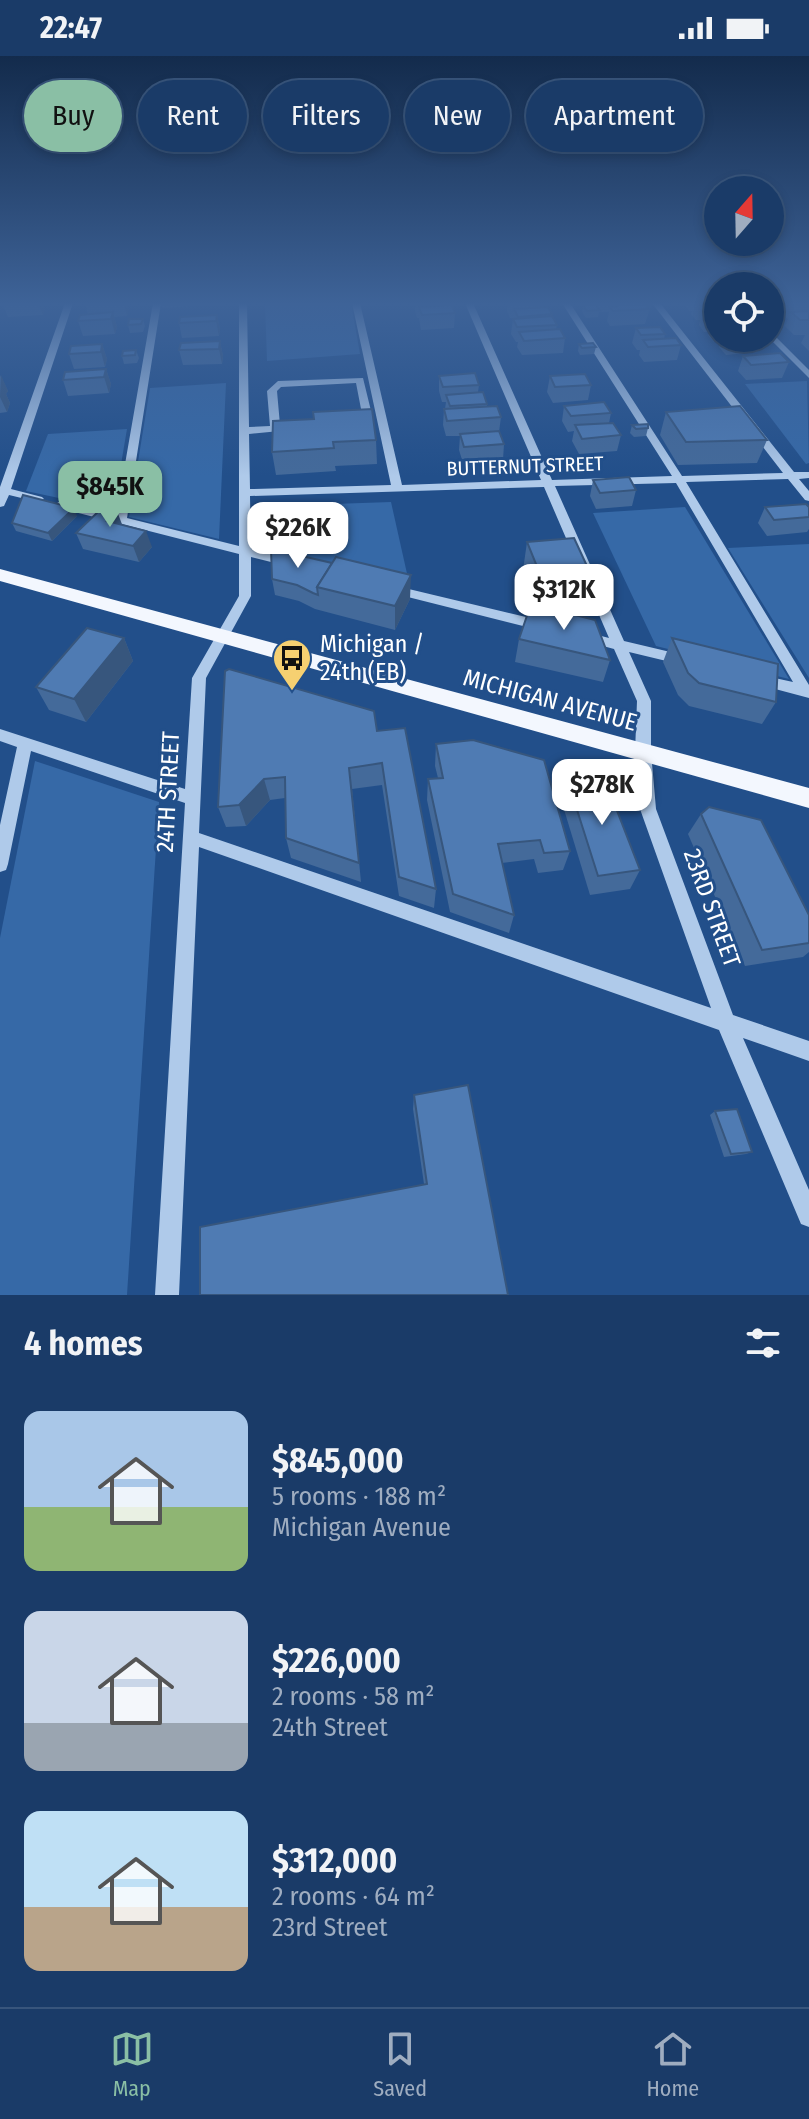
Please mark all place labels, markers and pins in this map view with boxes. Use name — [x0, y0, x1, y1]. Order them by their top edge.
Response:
pin: $845K — [54, 461, 166, 529]
pin: $226K — [242, 502, 354, 570]
pin: $312K — [508, 564, 620, 632]
place label: Michigan / 24th (EB) — [320, 630, 424, 686]
bus stop icon: Michigan / 24th (EB) — [271, 637, 313, 692]
pin: $278K — [546, 759, 658, 827]

